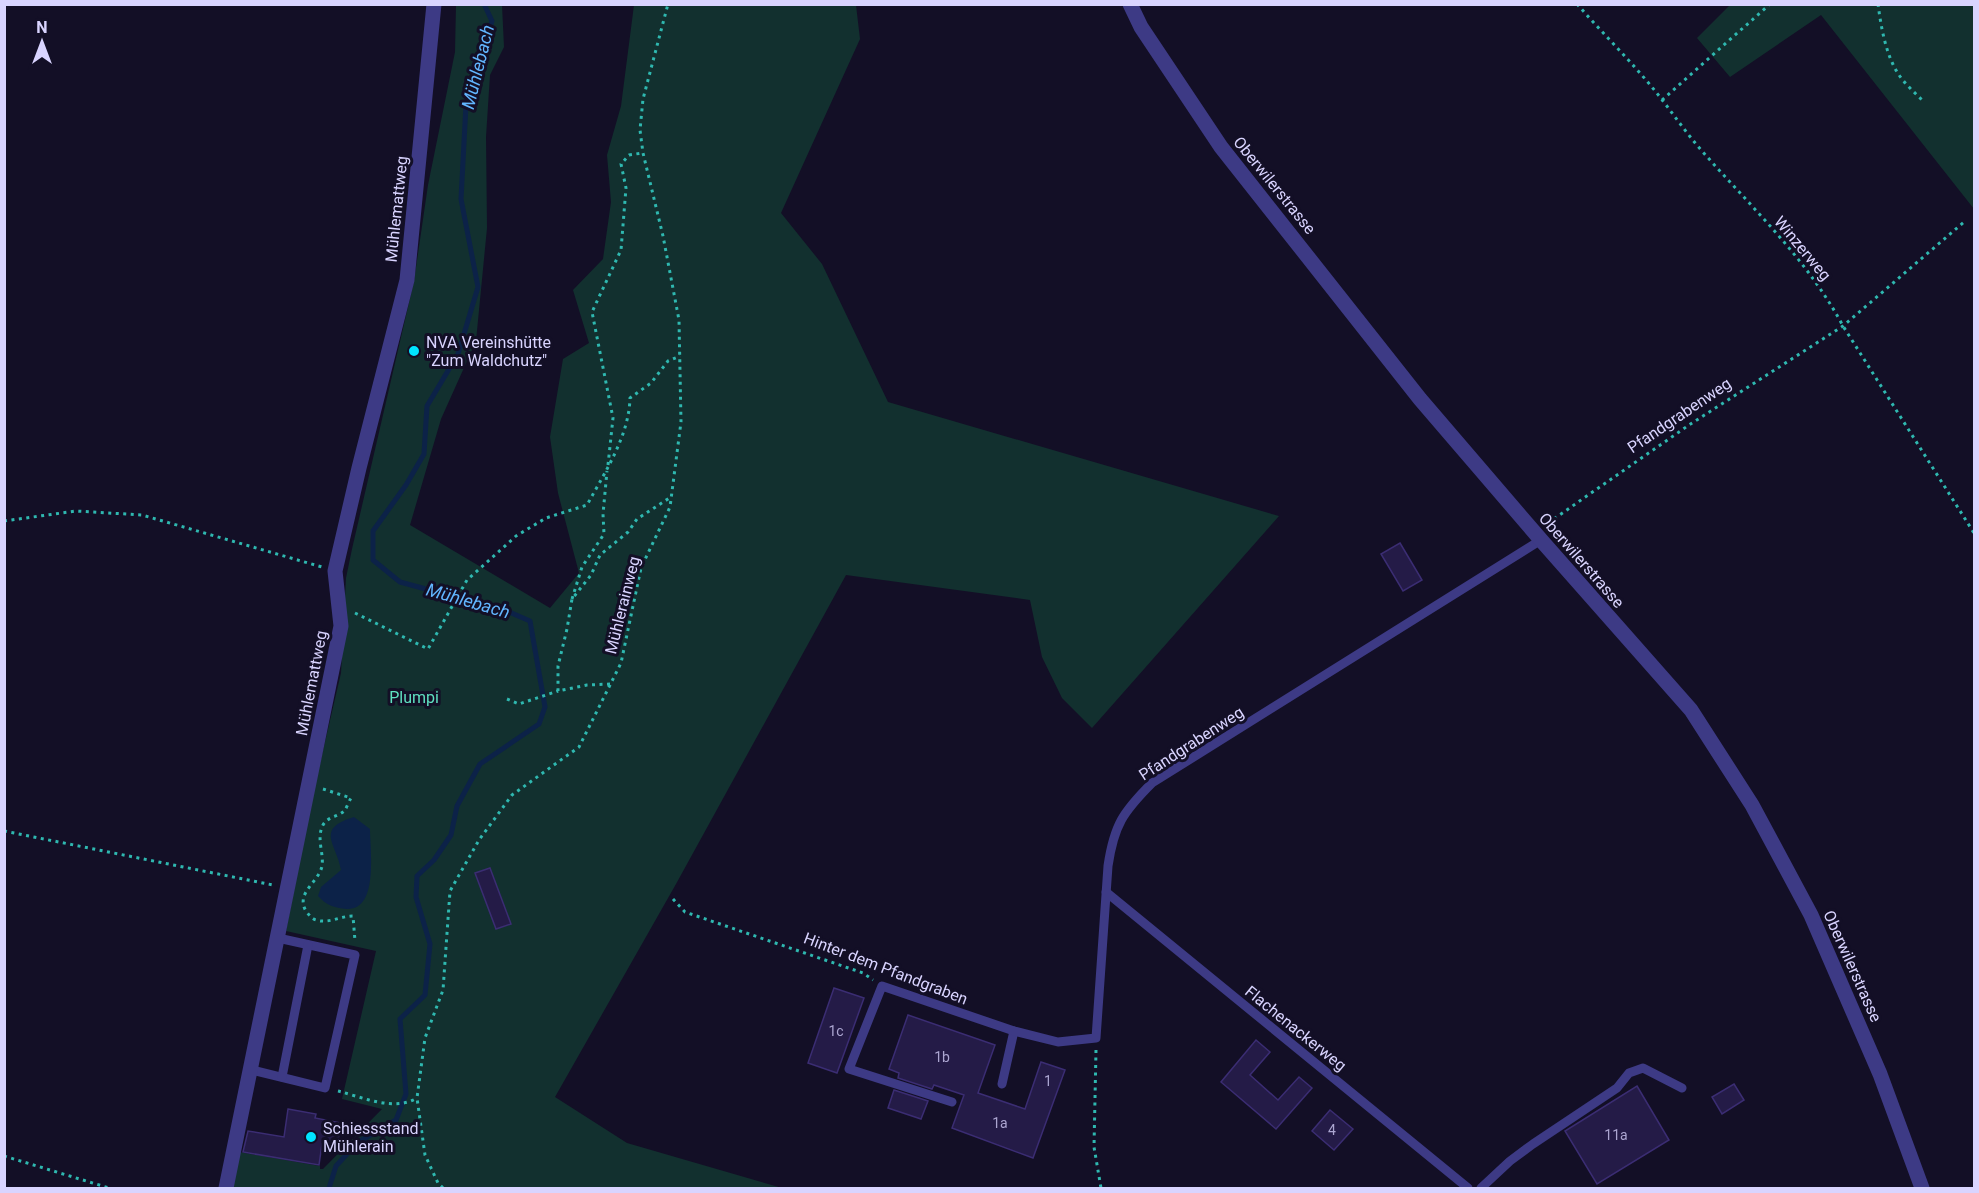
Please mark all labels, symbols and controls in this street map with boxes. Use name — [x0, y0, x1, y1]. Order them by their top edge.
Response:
north arrow — [12, 12, 72, 72]
text: N — [36, 18, 48, 37]
water label: Mühlebach — [457, 23, 498, 111]
street label: Oberwilerstrasse — [1229, 133, 1320, 238]
street label: Mühlemattweg — [381, 155, 412, 263]
street label: Winzerweg — [1770, 212, 1835, 284]
place label: NVA Vereinshütte "Zum Waldchutz" — [426, 333, 551, 370]
marker: NVA Vereinshütte "Zum Waldchutz" — [407, 344, 421, 358]
street label: Pfandgrabenweg — [1624, 374, 1735, 457]
street label: Oberwilerstrasse — [1535, 509, 1628, 612]
street label: Mühlerainweg — [601, 554, 644, 656]
water label: Mühlebach — [424, 579, 512, 622]
street label: Mühlemattweg — [292, 629, 331, 737]
park label: Plumpi — [389, 688, 439, 707]
street label: Pfandgrabenweg — [1135, 703, 1247, 784]
street label: Oberwilerstrasse — [1819, 908, 1886, 1025]
street label: Hinter dem Pfandgraben — [801, 928, 970, 1009]
street label: Flachenackerweg — [1241, 982, 1350, 1075]
house number: 1c — [828, 1023, 844, 1039]
house number: 1b — [934, 1049, 950, 1065]
house number: 1 — [1044, 1073, 1052, 1089]
house number: 1a — [992, 1115, 1008, 1131]
place label: Schiessstand Mühlerain — [323, 1119, 419, 1156]
house number: 4 — [1328, 1122, 1336, 1138]
house number: 11a — [1604, 1127, 1628, 1143]
marker: Schiessstand Mühlerain — [304, 1130, 318, 1144]

